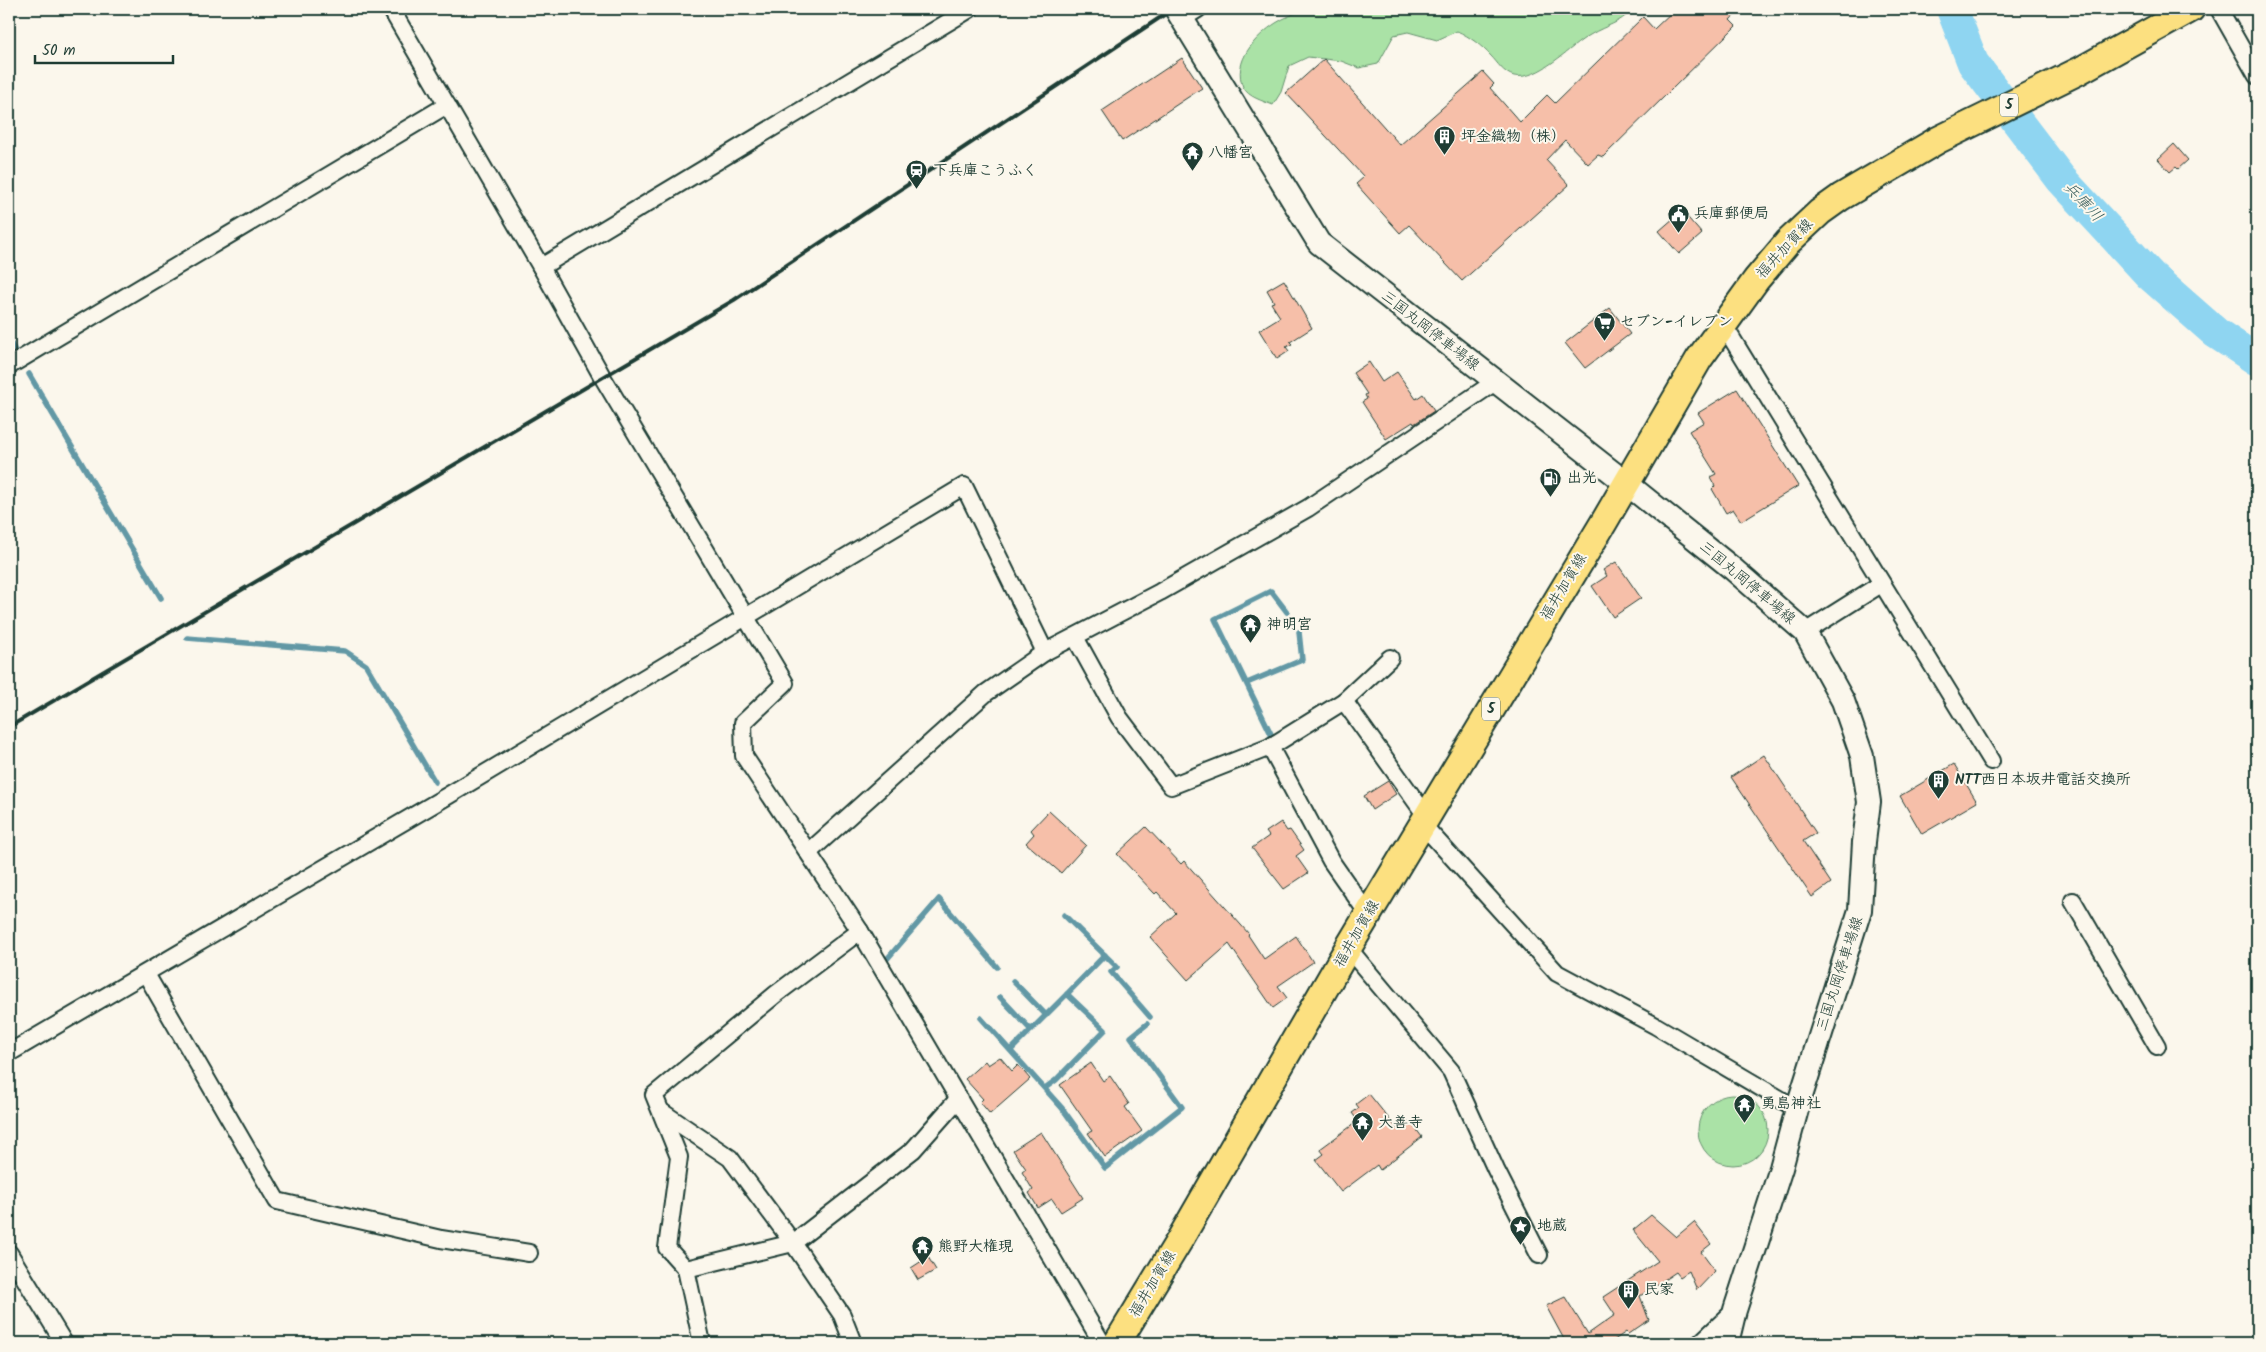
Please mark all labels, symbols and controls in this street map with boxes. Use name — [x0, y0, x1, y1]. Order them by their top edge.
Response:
scale bar — [35, 32, 172, 64]
text: 50 m — [42, 39, 76, 63]
road number: 5 — [2000, 94, 2018, 116]
building icon: 坪金織物（株） — [1433, 125, 1457, 156]
place label: 坪金織物（株） — [1461, 125, 1566, 149]
temple icon: 八幡宮 — [1180, 141, 1204, 172]
place label: 八幡宮 — [1208, 141, 1253, 165]
station icon: 下兵庫こうふく — [905, 159, 929, 190]
place label: 下兵庫こうふく — [933, 159, 1037, 183]
water label: 兵庫川 — [2057, 176, 2109, 228]
public building icon: 兵庫郵便局 — [1666, 202, 1690, 233]
place label: 兵庫郵便局 — [1694, 202, 1769, 226]
street label: 福井加賀線 — [1751, 213, 1819, 285]
street label: 三国丸岡停車場線 — [1375, 285, 1485, 377]
supermarket icon: セブン-イレブン — [1592, 310, 1616, 341]
place label: セブン-イレブン — [1620, 310, 1733, 334]
fuel station icon: 出光 — [1539, 466, 1563, 497]
place label: 出光 — [1567, 466, 1597, 490]
street label: 三国丸岡停車場線 — [1693, 535, 1801, 631]
street label: 福井加賀線 — [1534, 549, 1594, 625]
temple icon: 神明宮 — [1239, 613, 1263, 644]
place label: 神明宮 — [1267, 613, 1312, 637]
road number: 5 — [1482, 698, 1500, 721]
building icon: NTT西日本坂井電話交換所 — [1927, 768, 1951, 799]
place label: NTT西日本坂井電話交換所 — [1955, 768, 2131, 792]
street label: 福井加賀線 — [1328, 896, 1386, 972]
street label: 三国丸岡停車場線 — [1810, 913, 1870, 1035]
temple icon: 勇島神社 — [1733, 1092, 1757, 1123]
place label: 勇島神社 — [1761, 1092, 1821, 1116]
temple icon: 大善寺 — [1350, 1111, 1374, 1142]
place label: 大善寺 — [1378, 1111, 1423, 1135]
place icon: 地蔵 — [1509, 1214, 1533, 1245]
place label: 地蔵 — [1537, 1214, 1567, 1238]
temple icon: 熊野大権現 — [910, 1235, 934, 1266]
place label: 熊野大権現 — [938, 1235, 1013, 1259]
street label: 福井加賀線 — [1123, 1246, 1183, 1322]
building icon: 民家 — [1616, 1278, 1640, 1309]
place label: 民家 — [1644, 1278, 1674, 1302]

